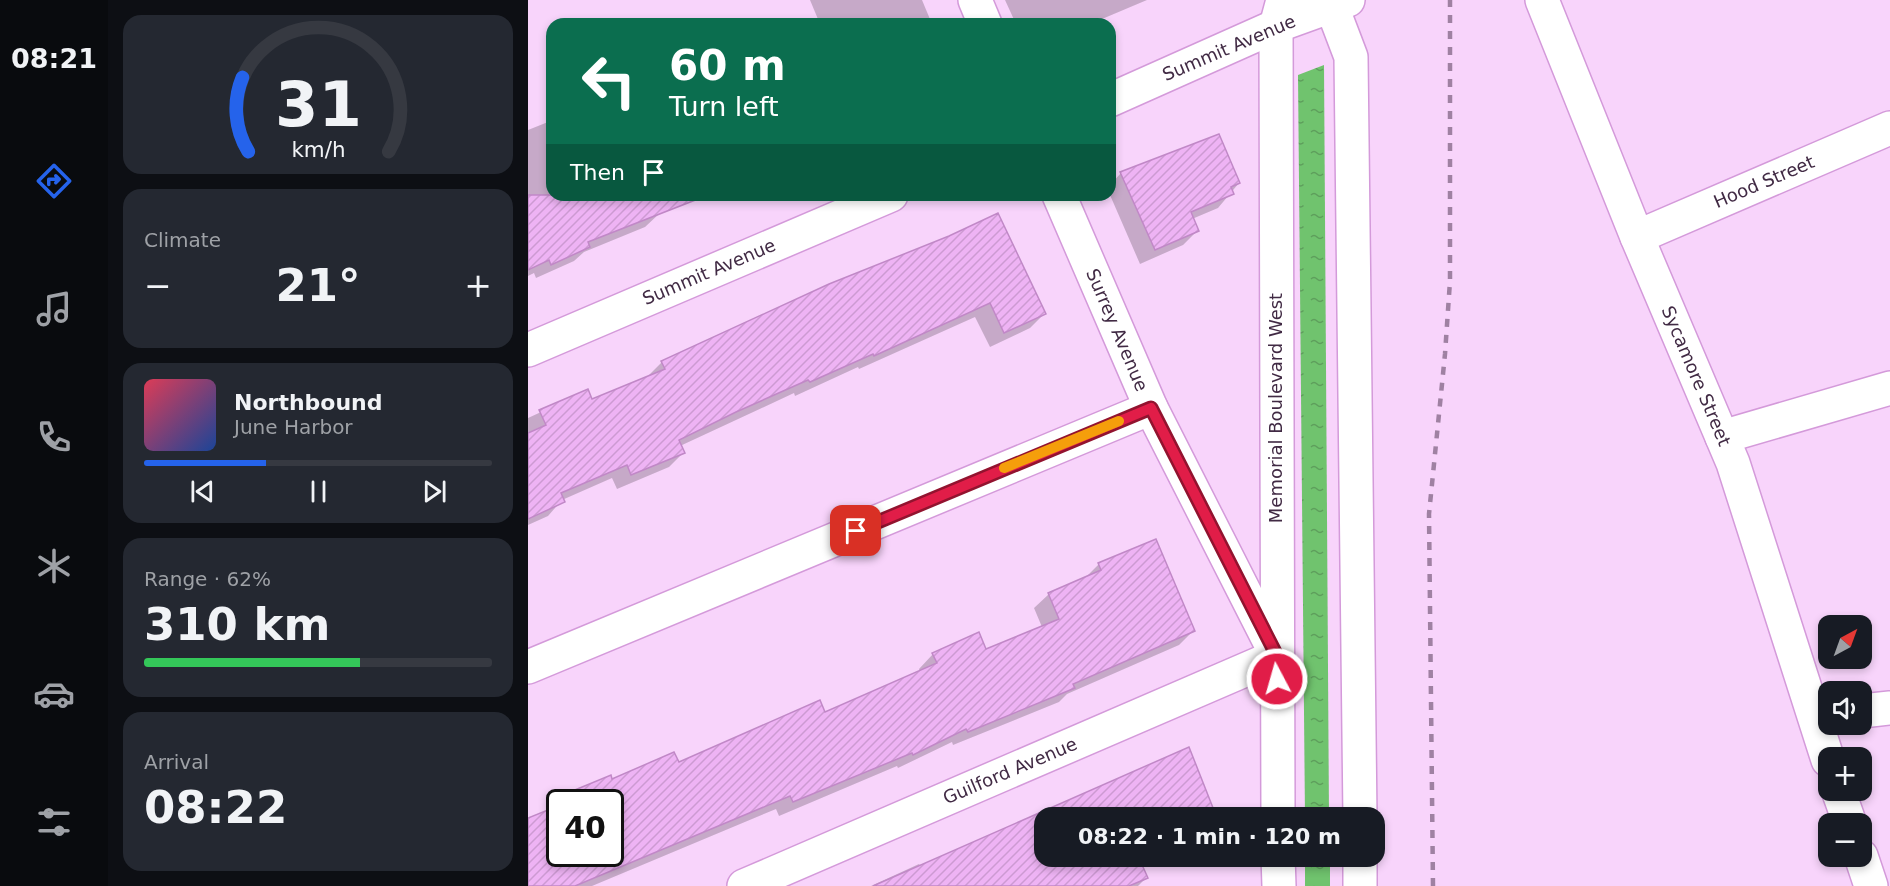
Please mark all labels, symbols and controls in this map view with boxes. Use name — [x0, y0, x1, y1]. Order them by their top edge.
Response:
street label: Summit Avenue — [1159, 10, 1299, 85]
text: 60 m — [669, 41, 786, 90]
icon: left — [570, 42, 648, 120]
text: 08:21 — [11, 43, 97, 74]
text: 31 — [275, 68, 361, 141]
text: Turn left — [669, 91, 779, 122]
text: km/h — [291, 137, 345, 162]
street label: Hood Street — [1710, 151, 1817, 212]
icon: arrive — [637, 156, 670, 189]
icon: directions — [33, 160, 75, 202]
text: Then — [570, 160, 625, 185]
text: Climate — [144, 228, 221, 252]
street label: Summit Avenue — [639, 234, 779, 309]
text: 21° — [275, 259, 361, 312]
street label: Surrey Avenue — [1082, 265, 1153, 394]
text: − — [144, 266, 172, 305]
text: + — [464, 266, 492, 305]
icon: music — [33, 288, 75, 330]
street label: Memorial Boulevard West — [1265, 293, 1286, 523]
street label: Sycamore Street — [1657, 303, 1735, 449]
text: Northbound — [234, 390, 383, 415]
text: June Harbor — [234, 415, 353, 439]
icon: phone — [33, 416, 75, 458]
icon: previous — [186, 475, 219, 508]
icon: pause — [302, 475, 335, 508]
icon: next — [418, 475, 451, 508]
pin — [830, 505, 881, 556]
icon: arrive — [839, 514, 872, 547]
icon: climate — [33, 545, 75, 587]
text: Range · 62% — [144, 567, 271, 591]
text: 310 km — [144, 598, 330, 651]
north arrow — [1818, 615, 1872, 669]
map controls — [1818, 615, 1872, 867]
position arrow — [1245, 647, 1309, 711]
icon: car — [33, 673, 75, 715]
button: sound — [1818, 681, 1872, 735]
street label: Guilford Avenue — [940, 733, 1080, 808]
button: + — [1818, 747, 1872, 801]
text: Arrival — [144, 750, 209, 774]
text: 08:22 — [144, 781, 287, 834]
speed limit sign: 40 — [546, 789, 624, 867]
icon: filters — [33, 801, 75, 843]
button: − — [1818, 813, 1872, 867]
text: 08:22 · 1 min · 120 m — [1078, 824, 1341, 849]

